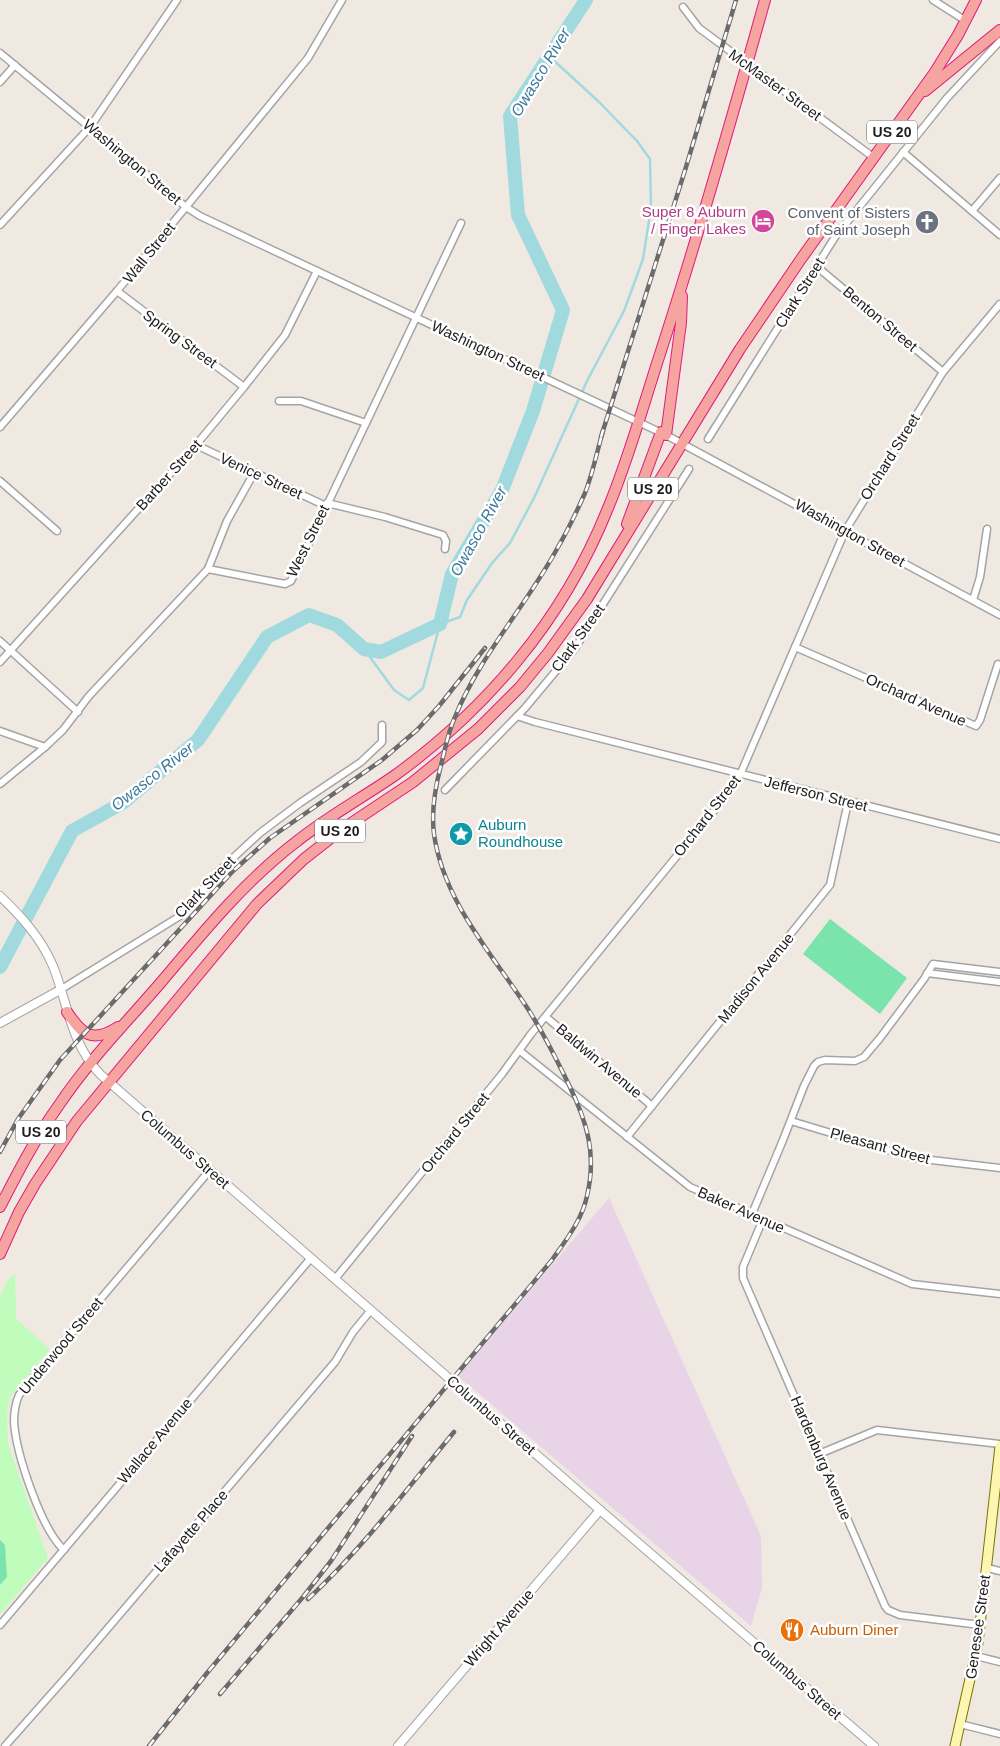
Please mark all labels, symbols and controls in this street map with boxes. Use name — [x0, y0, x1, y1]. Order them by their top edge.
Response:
water label: Owasco River — [507, 25, 574, 119]
street label: McMaster Street — [726, 45, 825, 124]
street label: Washington Street — [80, 116, 185, 208]
road number: US 20 — [867, 120, 917, 144]
place label: Super 8 Auburn / Finger Lakes — [642, 203, 746, 237]
place label: Convent of Sisters of Saint Joseph — [787, 204, 910, 238]
hotel icon: Super 8 Auburn / Finger Lakes — [750, 208, 776, 234]
church icon: Convent of Sisters of Saint Joseph — [914, 209, 940, 235]
street label: Wall Street — [119, 218, 179, 286]
street label: Clark Street — [771, 254, 828, 331]
street label: Benton Street — [840, 283, 922, 355]
street label: Spring Street — [140, 306, 221, 372]
street label: Washington Street — [429, 317, 548, 385]
street label: Orchard Street — [856, 410, 923, 503]
street label: Barber Street — [132, 435, 205, 514]
street label: Venice Street — [217, 449, 306, 502]
road number: US 20 — [628, 478, 678, 500]
water label: Owasco River — [447, 483, 510, 579]
street label: Washington Street — [792, 495, 909, 570]
street label: West Street — [283, 501, 333, 580]
street label: Clark Street — [547, 600, 608, 675]
street label: Orchard Avenue — [863, 670, 969, 729]
water label: Owasco River — [108, 739, 197, 814]
street label: Orchard Street — [670, 771, 744, 860]
street label: Jefferson Street — [763, 772, 870, 815]
place label: Auburn Roundhouse — [478, 816, 563, 850]
road number: US 20 — [315, 819, 365, 842]
place icon: Auburn Roundhouse — [448, 821, 474, 847]
street label: Clark Street — [171, 852, 239, 921]
street label: Madison Avenue — [714, 929, 797, 1026]
street label: Baldwin Avenue — [553, 1020, 646, 1101]
street label: Orchard Street — [417, 1088, 493, 1176]
street label: Columbus Street — [138, 1106, 234, 1192]
road number: US 20 — [16, 1120, 66, 1144]
street label: Pleasant Street — [828, 1124, 933, 1167]
street label: Baker Avenue — [695, 1183, 787, 1236]
street label: Underwood Street — [15, 1293, 107, 1397]
street label: Columbus Street — [444, 1372, 540, 1458]
street label: Hardenburg Avenue — [788, 1393, 855, 1522]
street label: Wallace Avenue — [114, 1394, 195, 1487]
street label: Lafayette Place — [150, 1486, 231, 1575]
street label: Genesee Street — [962, 1573, 993, 1680]
street label: Wright Avenue — [460, 1585, 537, 1670]
restaurant icon: Auburn Diner — [779, 1617, 805, 1643]
place label: Auburn Diner — [810, 1621, 898, 1638]
street label: Columbus Street — [750, 1637, 846, 1723]

